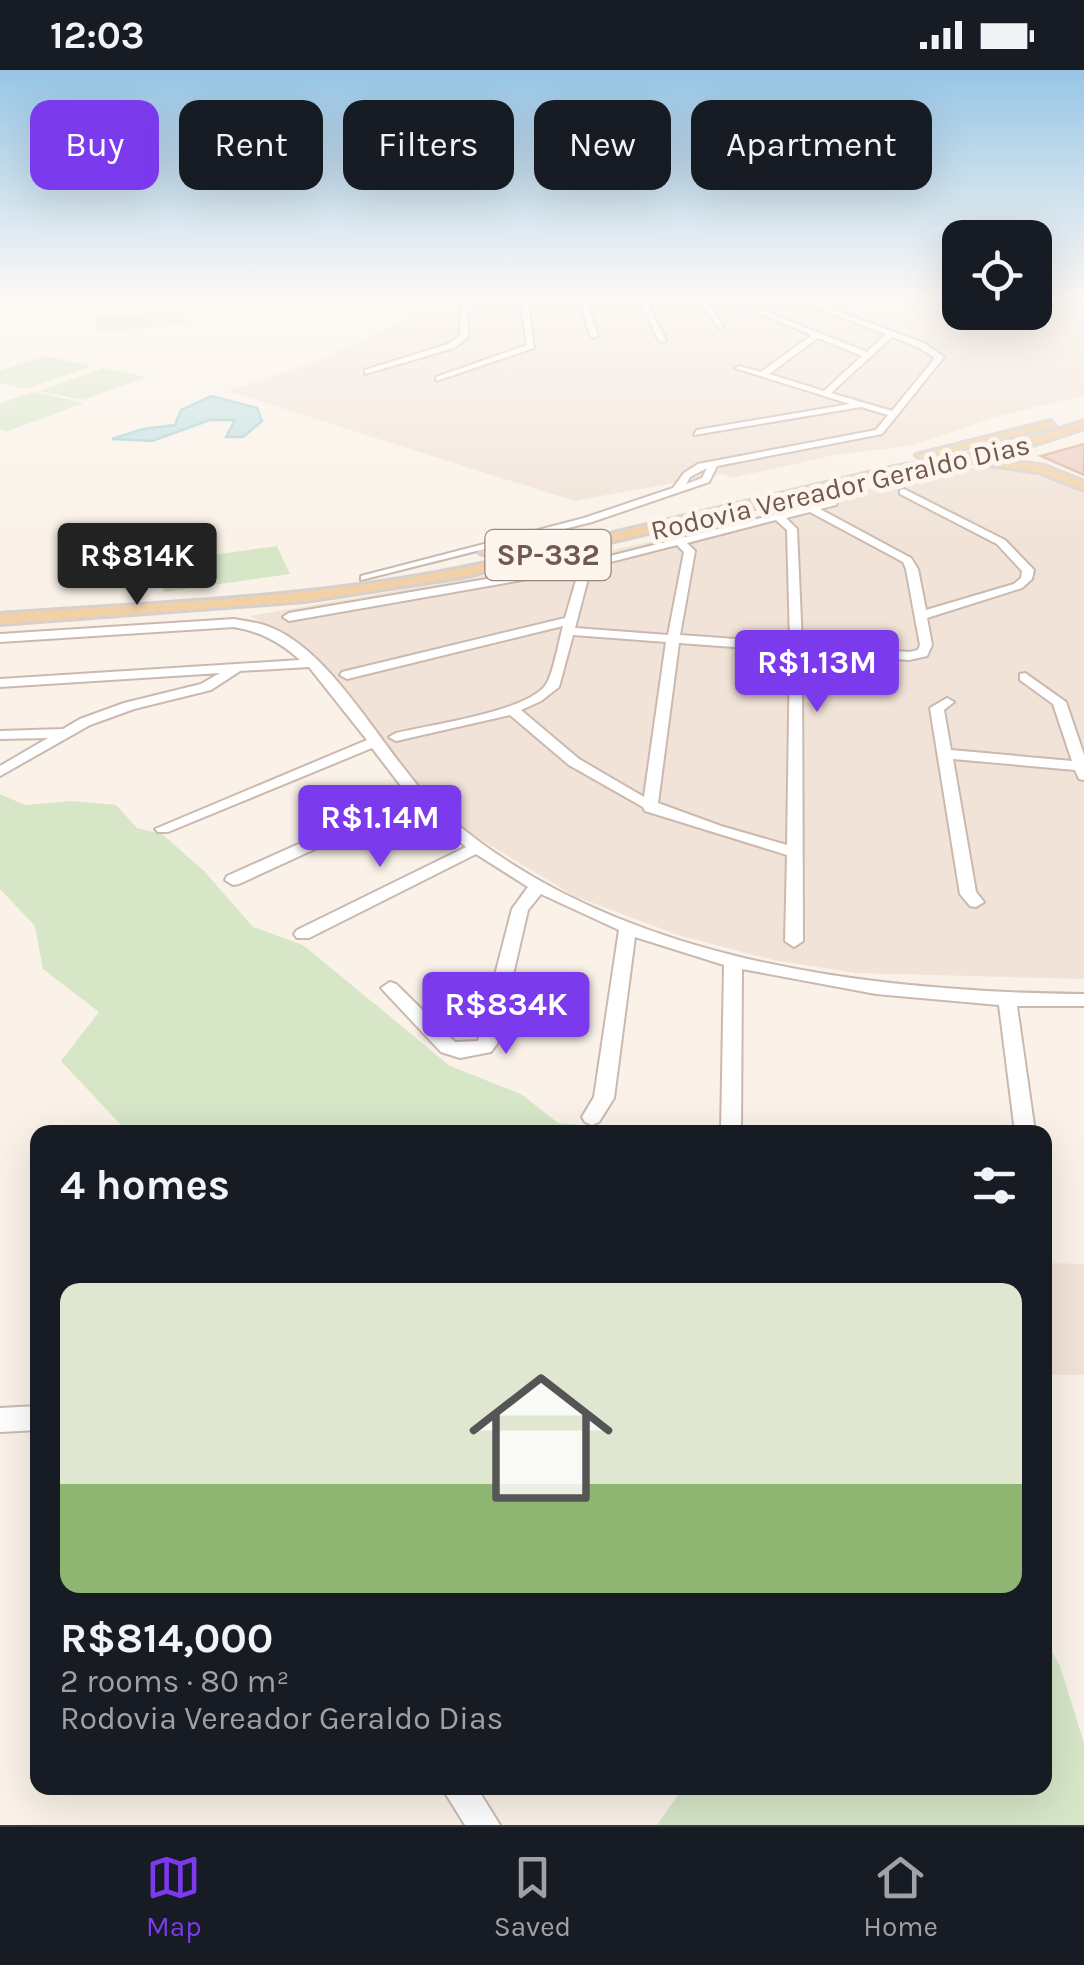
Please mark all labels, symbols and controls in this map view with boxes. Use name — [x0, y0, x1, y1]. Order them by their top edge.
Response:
text: 12:03 — [50, 13, 144, 58]
chip: Buy — [30, 100, 159, 190]
chip: Rent — [179, 100, 323, 190]
chip: Filters — [343, 100, 514, 190]
chip: New — [534, 100, 671, 190]
chip: Apartment — [691, 100, 932, 190]
map controls — [942, 220, 1052, 330]
button: locate — [942, 220, 1052, 330]
street label: Rodovia Vereador Geraldo Dias — [647, 428, 1033, 547]
pin: R$814K — [56, 523, 218, 608]
road number: SP-332 — [486, 530, 610, 580]
text: R$814K — [80, 537, 194, 574]
pin: R$1.13M — [725, 630, 909, 715]
text: R$1.13M — [757, 644, 877, 681]
pin: R$1.14M — [288, 785, 472, 870]
text: R$1.14M — [320, 799, 440, 836]
pin: R$834K — [425, 972, 587, 1057]
text: R$834K — [444, 986, 568, 1023]
icon: filters — [967, 1158, 1022, 1213]
text: 4 homes — [60, 1160, 230, 1210]
icon: home — [451, 1348, 631, 1528]
text: R$814,000 — [60, 1613, 273, 1663]
text: 2 rooms · 80 m² — [60, 1663, 289, 1700]
text: Rodovia Vereador Geraldo Dias — [60, 1700, 503, 1737]
tab: Map — [146, 1850, 202, 1943]
tab: Saved — [494, 1850, 571, 1943]
tab: Home — [863, 1850, 938, 1943]

